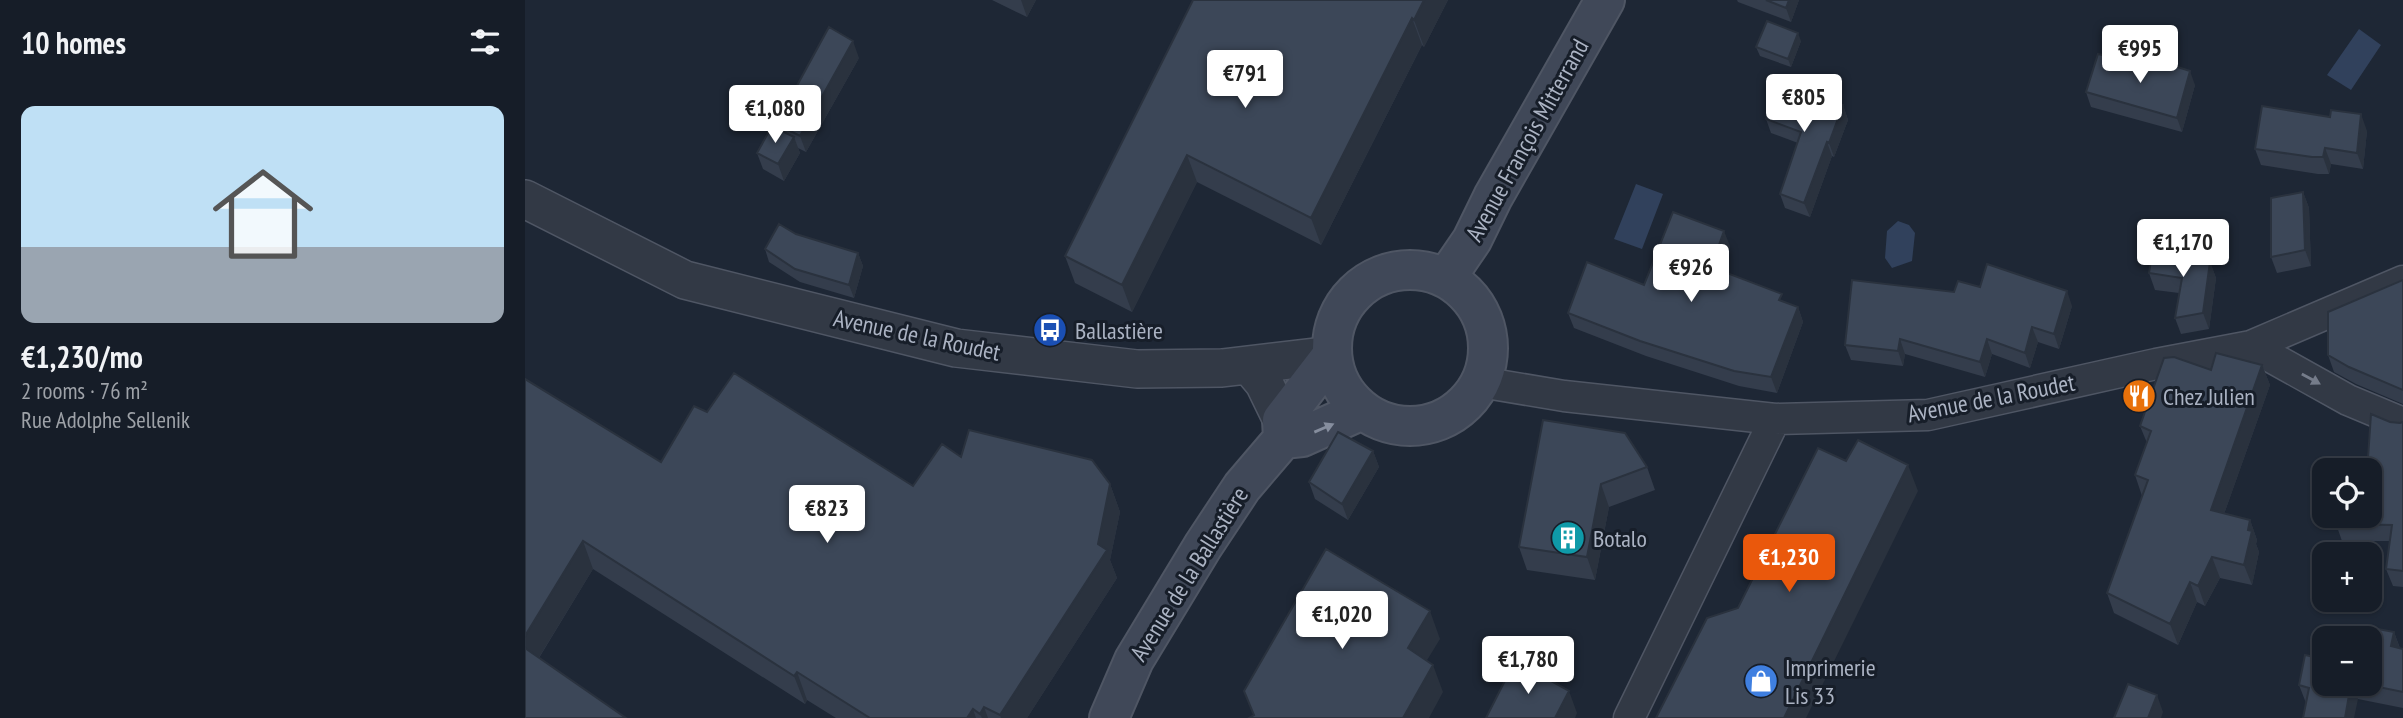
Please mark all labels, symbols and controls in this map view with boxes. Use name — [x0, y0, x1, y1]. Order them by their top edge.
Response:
text: 10 homes — [21, 23, 126, 62]
icon: filters — [466, 23, 504, 61]
pin: €995 — [2099, 25, 2181, 85]
street label: Avenue François Mitterrand — [1459, 33, 1595, 247]
text: €995 — [2118, 33, 2162, 62]
pin: €791 — [1204, 50, 1286, 110]
text: €791 — [1223, 58, 1267, 87]
pin: €805 — [1763, 74, 1845, 134]
text: €805 — [1782, 82, 1826, 111]
pin: €1,080 — [718, 86, 832, 145]
text: €1,080 — [745, 93, 805, 122]
icon: home — [200, 151, 326, 277]
pin: €1,170 — [2126, 219, 2240, 279]
text: €1,170 — [2153, 227, 2213, 256]
pin: €926 — [1650, 244, 1732, 304]
text: €926 — [1669, 252, 1713, 281]
street label: Avenue de la Roudet — [831, 302, 1004, 368]
bus stop icon: Ballastière — [1031, 311, 1069, 349]
place label: Ballastière — [1075, 315, 1163, 346]
text: €1,230/mo — [21, 337, 143, 376]
street label: Avenue de la Roudet — [1905, 367, 2078, 429]
one-way arrow — [2301, 373, 2320, 385]
text: 2 rooms · 76 m² — [21, 376, 148, 405]
restaurant icon: Chez Julien — [2120, 377, 2158, 415]
place label: Chez Julien — [2163, 381, 2255, 412]
text: Rue Adolphe Sellenik — [21, 405, 190, 434]
one-way arrow — [1313, 423, 1334, 434]
map controls — [2312, 458, 2382, 696]
button: locate — [2312, 458, 2382, 528]
street label: Avenue de la Ballastière — [1123, 481, 1255, 667]
pin: €823 — [786, 486, 868, 545]
text: €823 — [805, 493, 849, 522]
building icon: Botalo — [1549, 519, 1587, 557]
place label: Botalo — [1593, 523, 1647, 554]
pin: €1,230 — [1732, 534, 1846, 594]
text: €1,230 — [1759, 542, 1819, 571]
button: + — [2312, 542, 2382, 612]
pin: €1,020 — [1285, 592, 1399, 651]
text: €1,020 — [1312, 599, 1372, 628]
button: − — [2312, 626, 2382, 696]
pin: €1,780 — [1471, 636, 1585, 696]
text: €1,780 — [1498, 644, 1558, 673]
place label: Imprimerie Lis 33 — [1785, 652, 1876, 711]
shop icon: Imprimerie Lis 33 — [1742, 662, 1780, 700]

